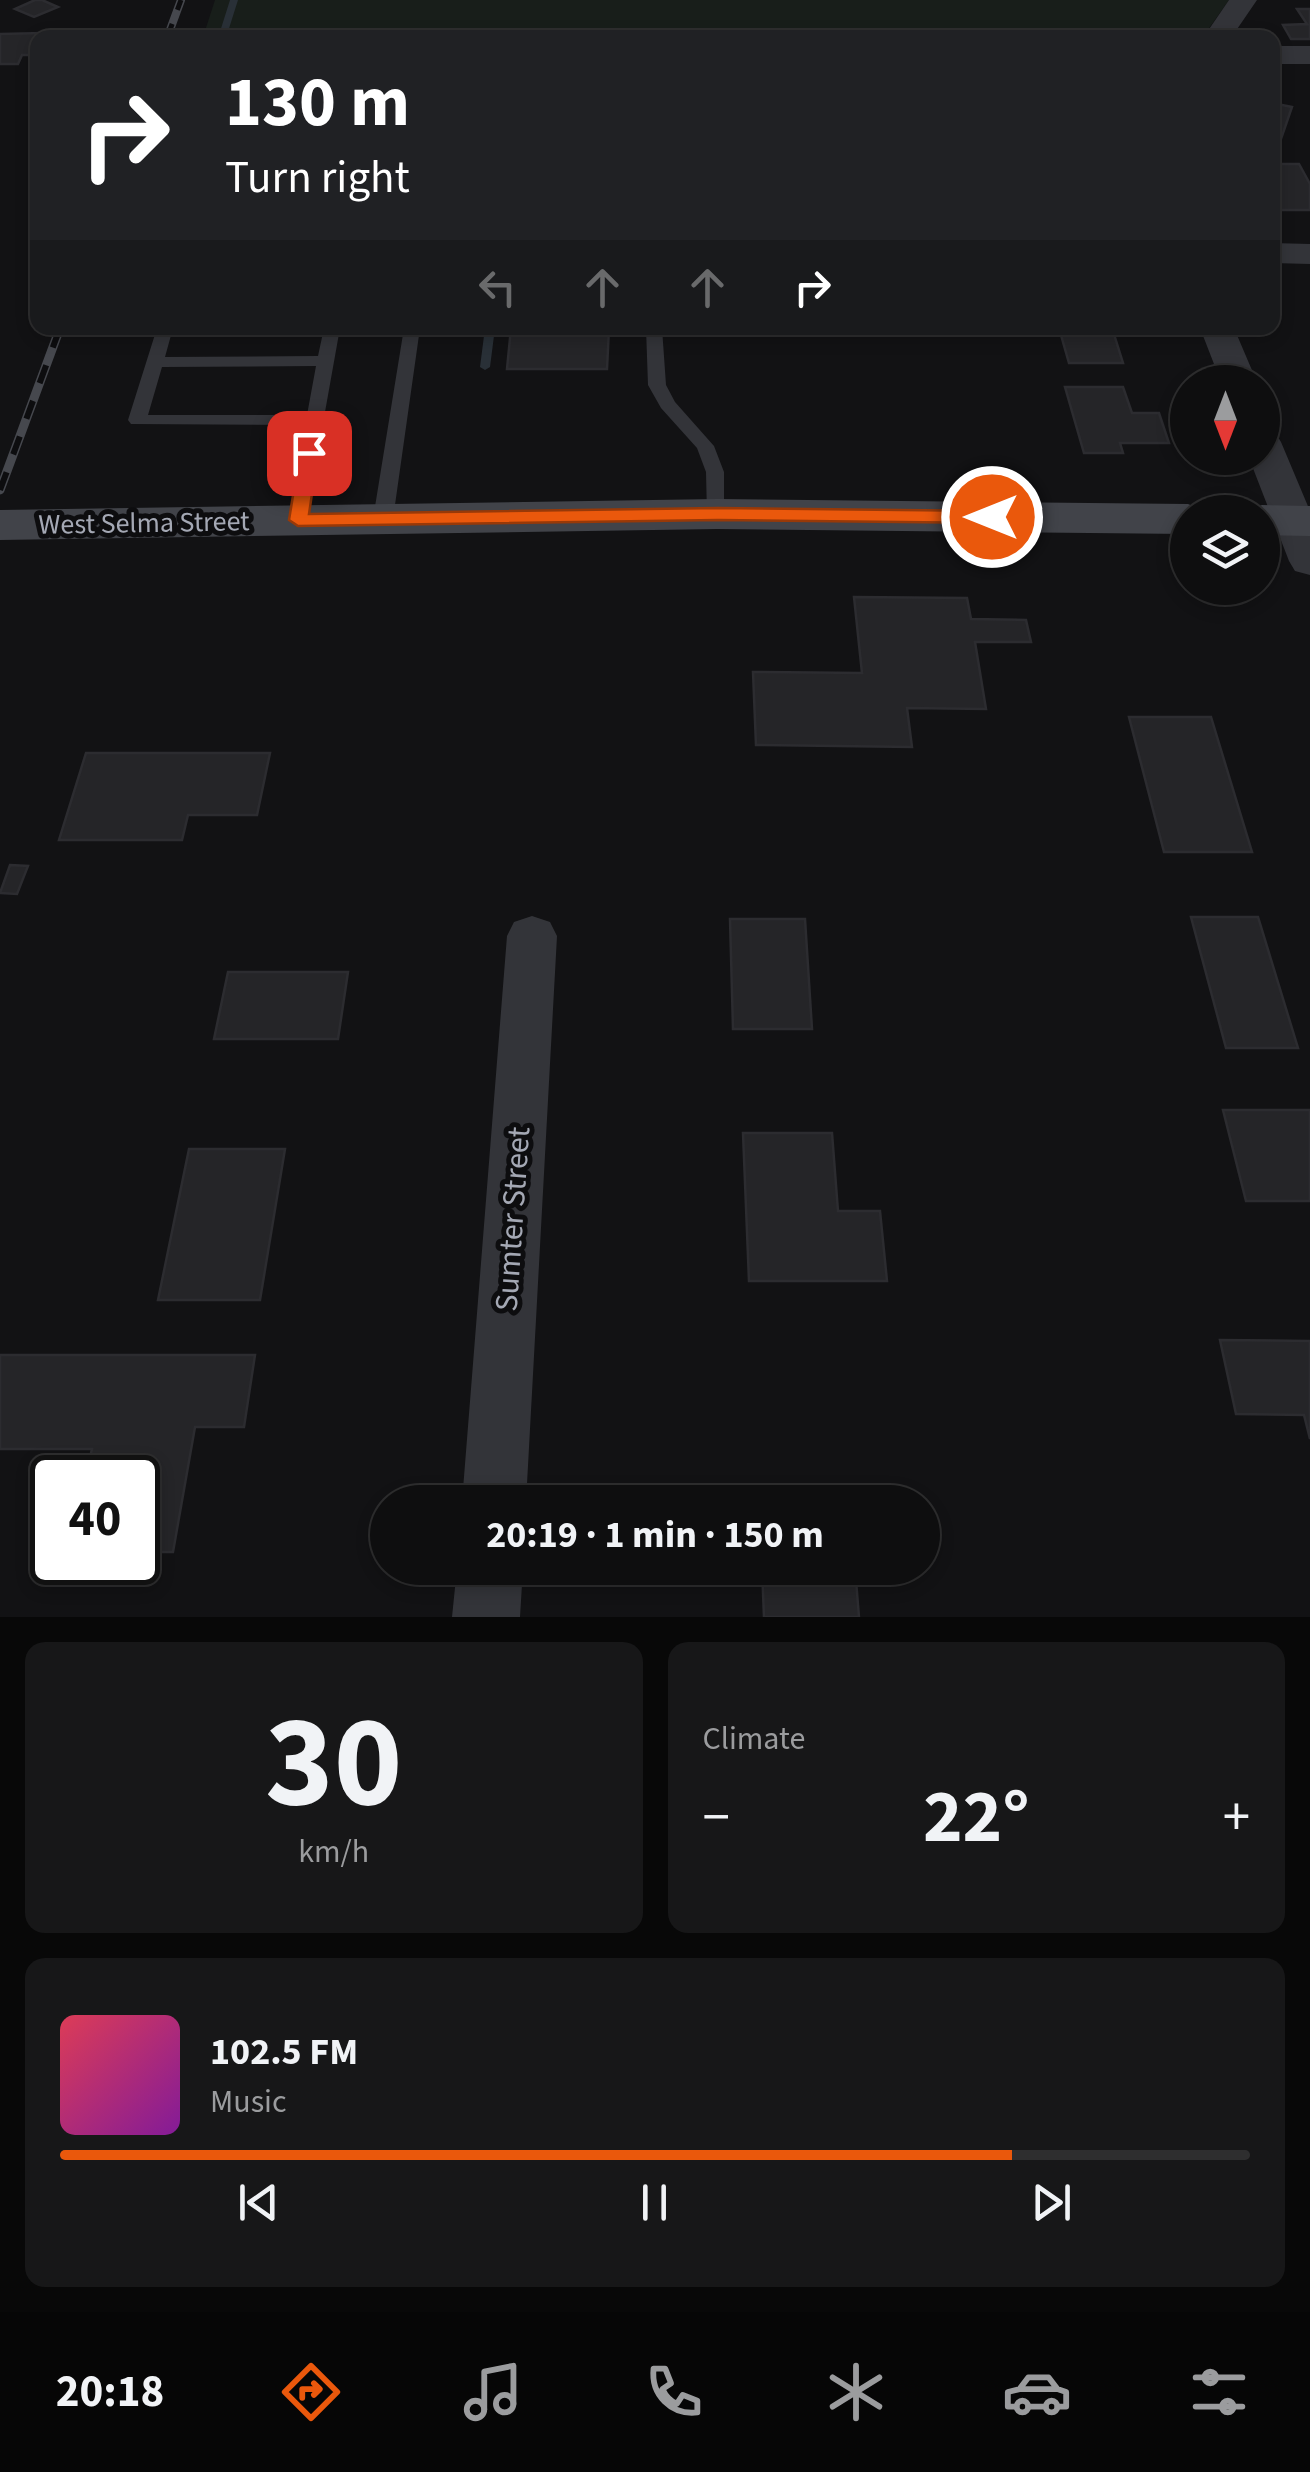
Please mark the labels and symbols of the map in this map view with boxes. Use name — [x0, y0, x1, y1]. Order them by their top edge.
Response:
north arrow — [1170, 365, 1280, 475]
pin — [267, 411, 352, 496]
position arrow — [940, 465, 1044, 569]
street label: West Selma Street — [38, 501, 250, 545]
street label: Sumter Street — [484, 1125, 542, 1313]
speed limit sign: 40 — [30, 1455, 160, 1585]

